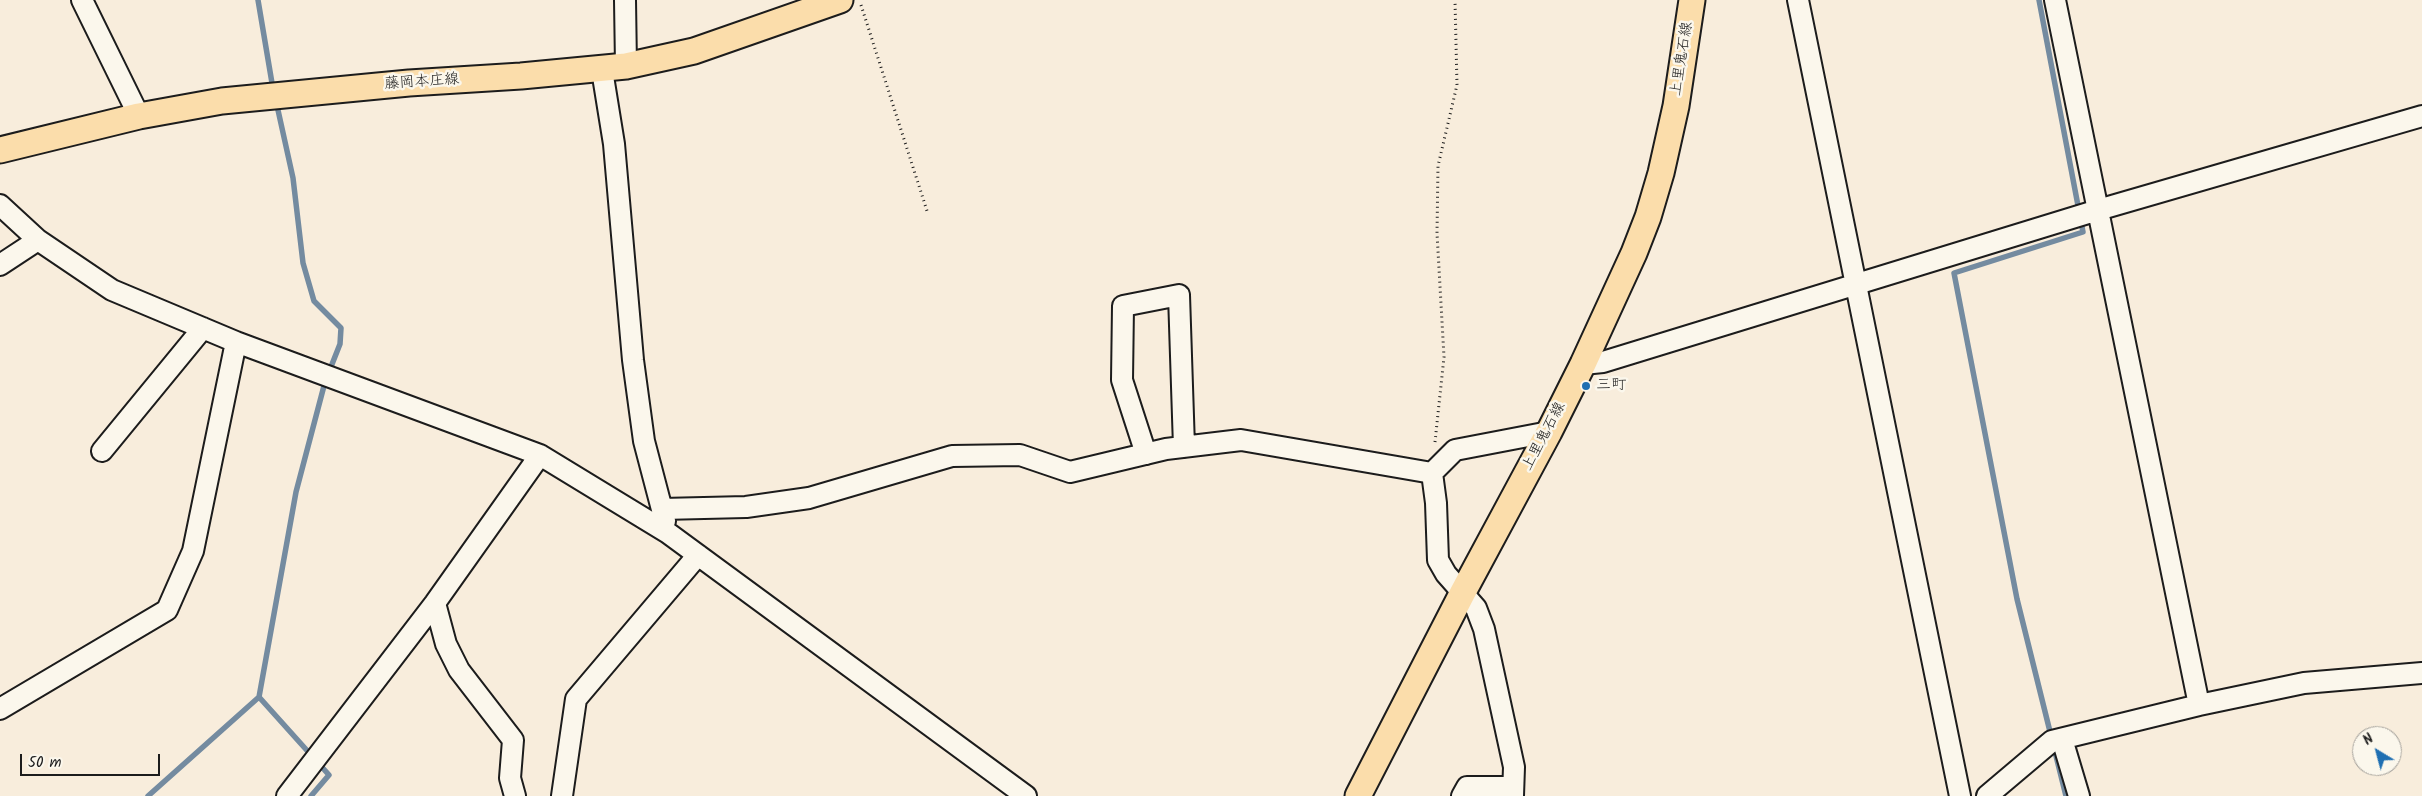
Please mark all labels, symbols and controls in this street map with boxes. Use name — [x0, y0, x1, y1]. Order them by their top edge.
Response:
street label: 上里鬼石線 — [1668, 21, 1698, 97]
street label: 藤岡本庄線 — [384, 71, 460, 95]
place label: 三町 — [1596, 377, 1626, 395]
marker: 三町 — [1580, 380, 1592, 392]
street label: 上里鬼石線 — [1519, 400, 1571, 474]
north arrow — [2352, 726, 2402, 776]
text: N — [2358, 728, 2379, 751]
scale bar — [22, 744, 162, 776]
text: 50 m — [28, 751, 62, 775]

